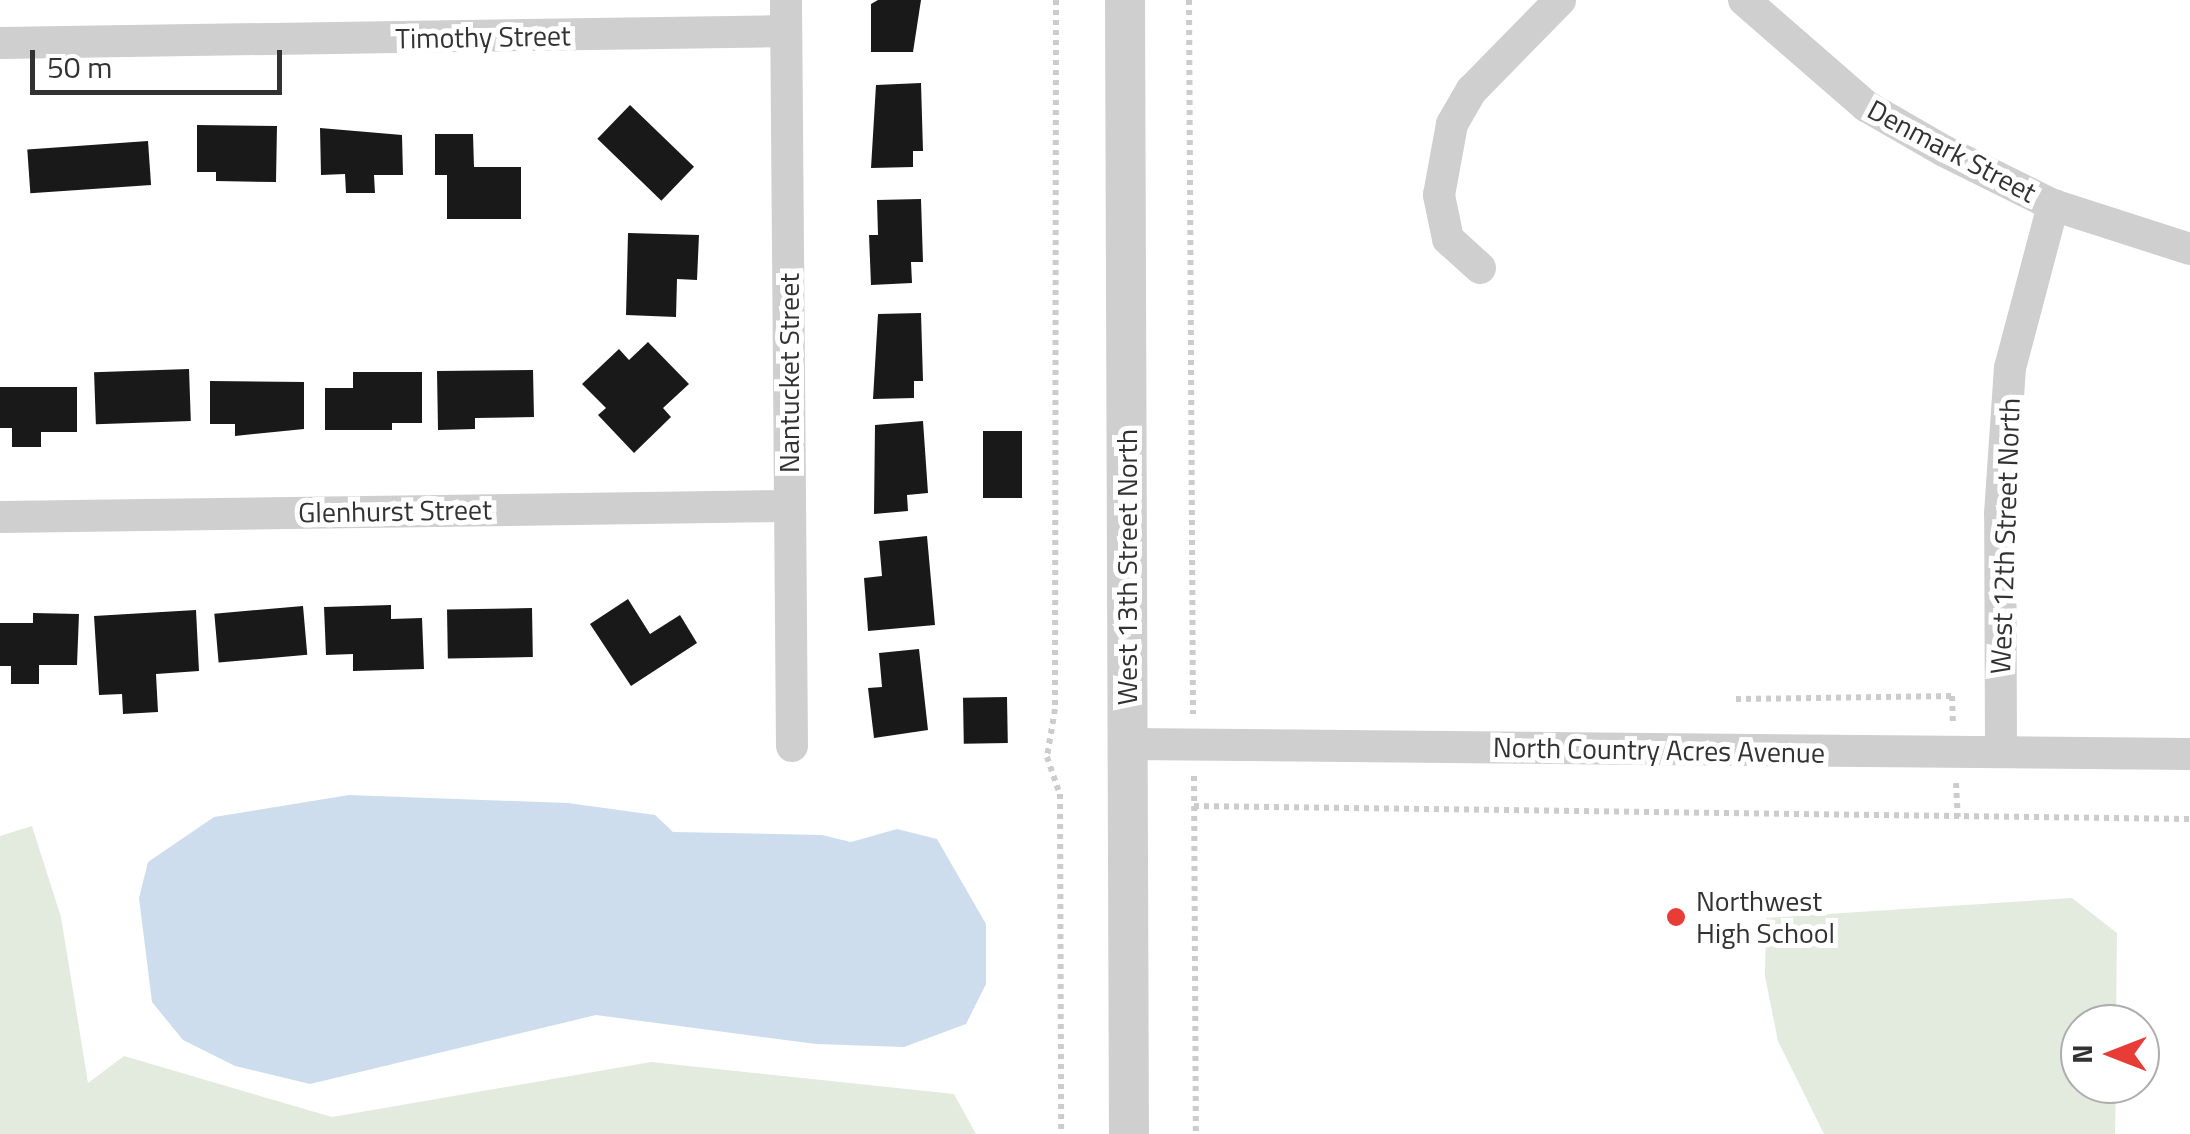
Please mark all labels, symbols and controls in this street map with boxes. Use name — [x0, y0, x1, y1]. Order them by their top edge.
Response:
street label: Timothy Street — [395, 19, 571, 55]
scale bar — [35, 30, 288, 92]
text: 50 m — [47, 44, 112, 90]
street label: Denmark Street — [1862, 92, 2042, 210]
street label: Nantucket Street — [772, 273, 806, 473]
street label: West 12th Street North — [1983, 397, 2027, 675]
street label: West 13th Street North — [1110, 429, 1144, 705]
street label: Glenhurst Street — [298, 493, 492, 529]
street label: North Country Acres Avenue — [1493, 730, 1825, 770]
place label: Northwest High School — [1696, 884, 1835, 950]
marker: Northwest High School — [1665, 906, 1687, 928]
north arrow — [2060, 1004, 2160, 1104]
text: N — [2060, 1044, 2103, 1064]

